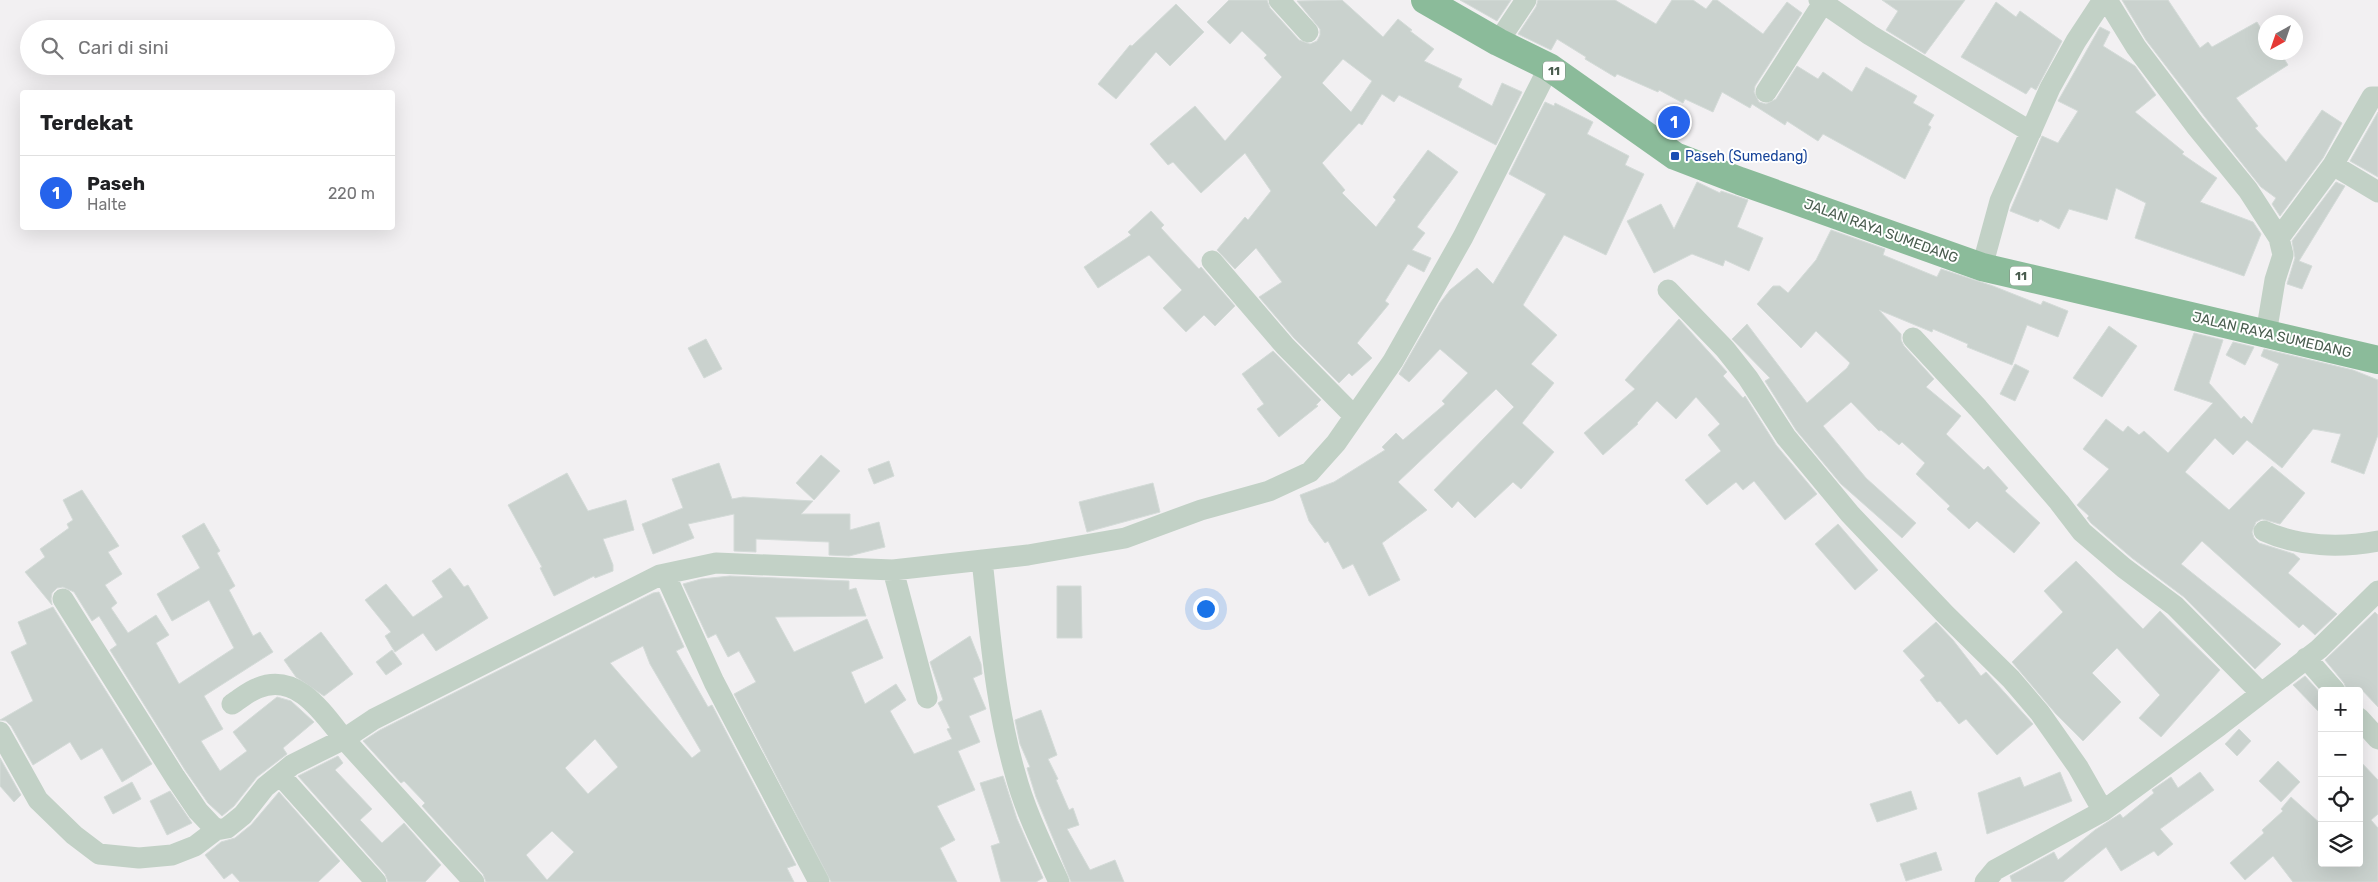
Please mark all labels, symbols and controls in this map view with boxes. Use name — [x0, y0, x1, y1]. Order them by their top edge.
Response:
north arrow — [2258, 15, 2303, 60]
search box — [20, 20, 395, 75]
icon: search — [38, 34, 66, 62]
text: Cari di sini — [78, 36, 169, 59]
road number: 11 — [1543, 61, 1565, 80]
pin: 1 — [1658, 103, 1690, 141]
text: Terdekat — [40, 110, 133, 135]
place label: Paseh (Sumedang) — [1685, 148, 1808, 165]
marker: Paseh (Sumedang) — [1669, 150, 1681, 162]
text: Paseh — [87, 172, 145, 195]
text: 1 — [52, 184, 60, 203]
text: 220 m — [328, 184, 375, 203]
text: Halte — [87, 195, 126, 214]
street label: JALAN RAYA SUMEDANG — [1802, 195, 1960, 267]
road number: 11 — [2010, 266, 2032, 286]
street label: JALAN RAYA SUMEDANG — [2191, 308, 2353, 362]
your location — [1193, 596, 1219, 622]
map controls — [2318, 687, 2363, 867]
button: + — [2318, 687, 2363, 732]
button: − — [2318, 732, 2363, 777]
button: locate — [2318, 777, 2363, 822]
button: layers — [2318, 822, 2363, 867]

